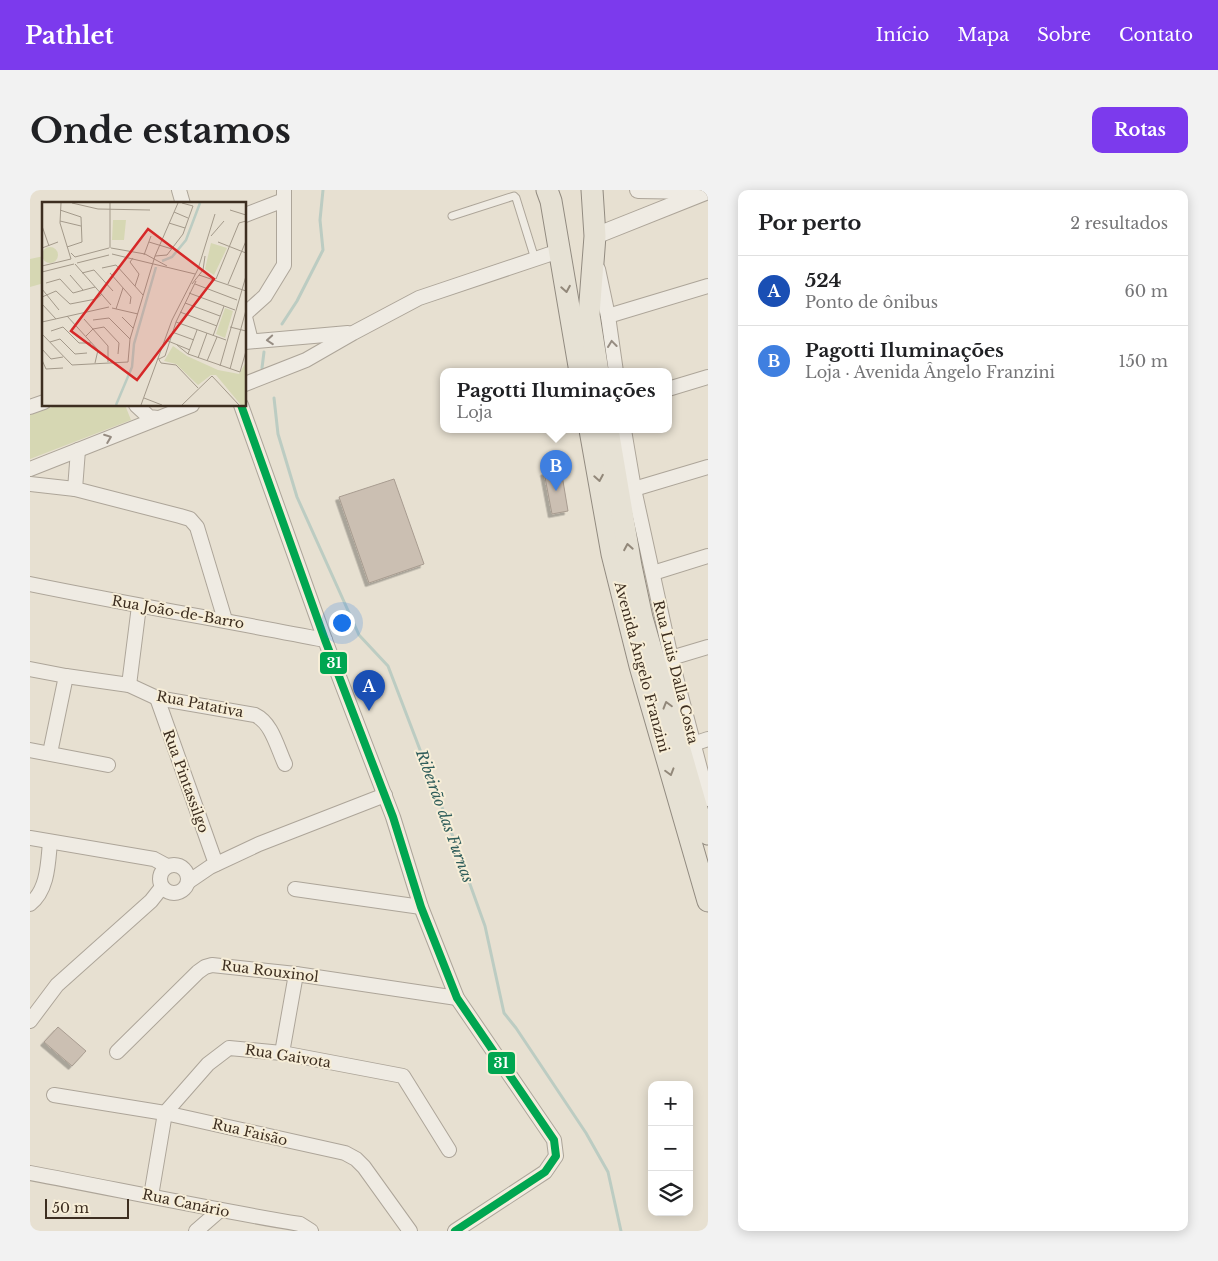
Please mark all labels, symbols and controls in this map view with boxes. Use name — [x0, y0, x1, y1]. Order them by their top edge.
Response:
text: Pathlet — [25, 21, 114, 50]
text: Início — [876, 24, 929, 46]
text: Mapa — [957, 24, 1009, 46]
text: Sobre — [1037, 24, 1091, 46]
text: Contato — [1119, 24, 1193, 46]
button: Rotas — [1092, 107, 1188, 153]
text: Onde estamos — [30, 109, 291, 152]
inset map — [42, 202, 246, 406]
text: Por perto — [758, 210, 861, 236]
text: 2 resultados — [1070, 213, 1168, 233]
text: 524 — [805, 269, 841, 292]
text: A — [768, 281, 780, 301]
text: 60 m — [1125, 281, 1168, 301]
one-way arrow — [560, 285, 570, 294]
text: Ponto de ônibus — [805, 292, 938, 312]
one-way arrow — [266, 334, 274, 345]
text: Pagotti Iluminações — [805, 339, 1004, 362]
one-way arrow — [607, 340, 618, 348]
text: B — [768, 351, 780, 371]
text: 150 m — [1119, 351, 1168, 371]
text: Loja · Avenida Ângelo Franzini — [805, 362, 1055, 382]
popup — [440, 368, 672, 433]
text: Pagotti Iluminações — [457, 379, 655, 402]
text: Loja — [457, 402, 492, 422]
one-way arrow — [103, 434, 112, 444]
pin: B — [540, 450, 572, 491]
one-way arrow — [593, 473, 603, 482]
one-way arrow — [623, 543, 633, 552]
street label: Avenida Ângelo Franzini — [610, 578, 674, 755]
street label: Rua João-de-Barro — [110, 591, 246, 633]
street label: Rua Luis Dalla Costa — [649, 598, 703, 746]
your location — [329, 610, 355, 636]
line badge: 31 — [319, 651, 348, 675]
text: 31 — [326, 654, 342, 672]
pin: A — [353, 670, 385, 711]
street label: Rua Patativa — [155, 687, 245, 721]
one-way arrow — [662, 701, 672, 710]
street label: Rua Pintassilgo — [159, 727, 213, 835]
water label: Ribeirão das Furnas — [412, 746, 478, 885]
one-way arrow — [664, 767, 674, 775]
street label: Rua Rouxinol — [220, 956, 320, 986]
street label: Rua Gaivota — [244, 1040, 333, 1072]
line badge: 31 — [487, 1051, 516, 1075]
text: 31 — [493, 1054, 509, 1072]
map controls — [648, 1081, 693, 1216]
button: + — [648, 1081, 693, 1126]
street label: Rua Faisão — [211, 1115, 289, 1149]
button: − — [648, 1126, 693, 1171]
button: layers — [648, 1171, 693, 1216]
street label: Rua Canário — [141, 1185, 231, 1221]
scale bar — [45, 1196, 129, 1219]
text: 50 m — [52, 1199, 89, 1217]

